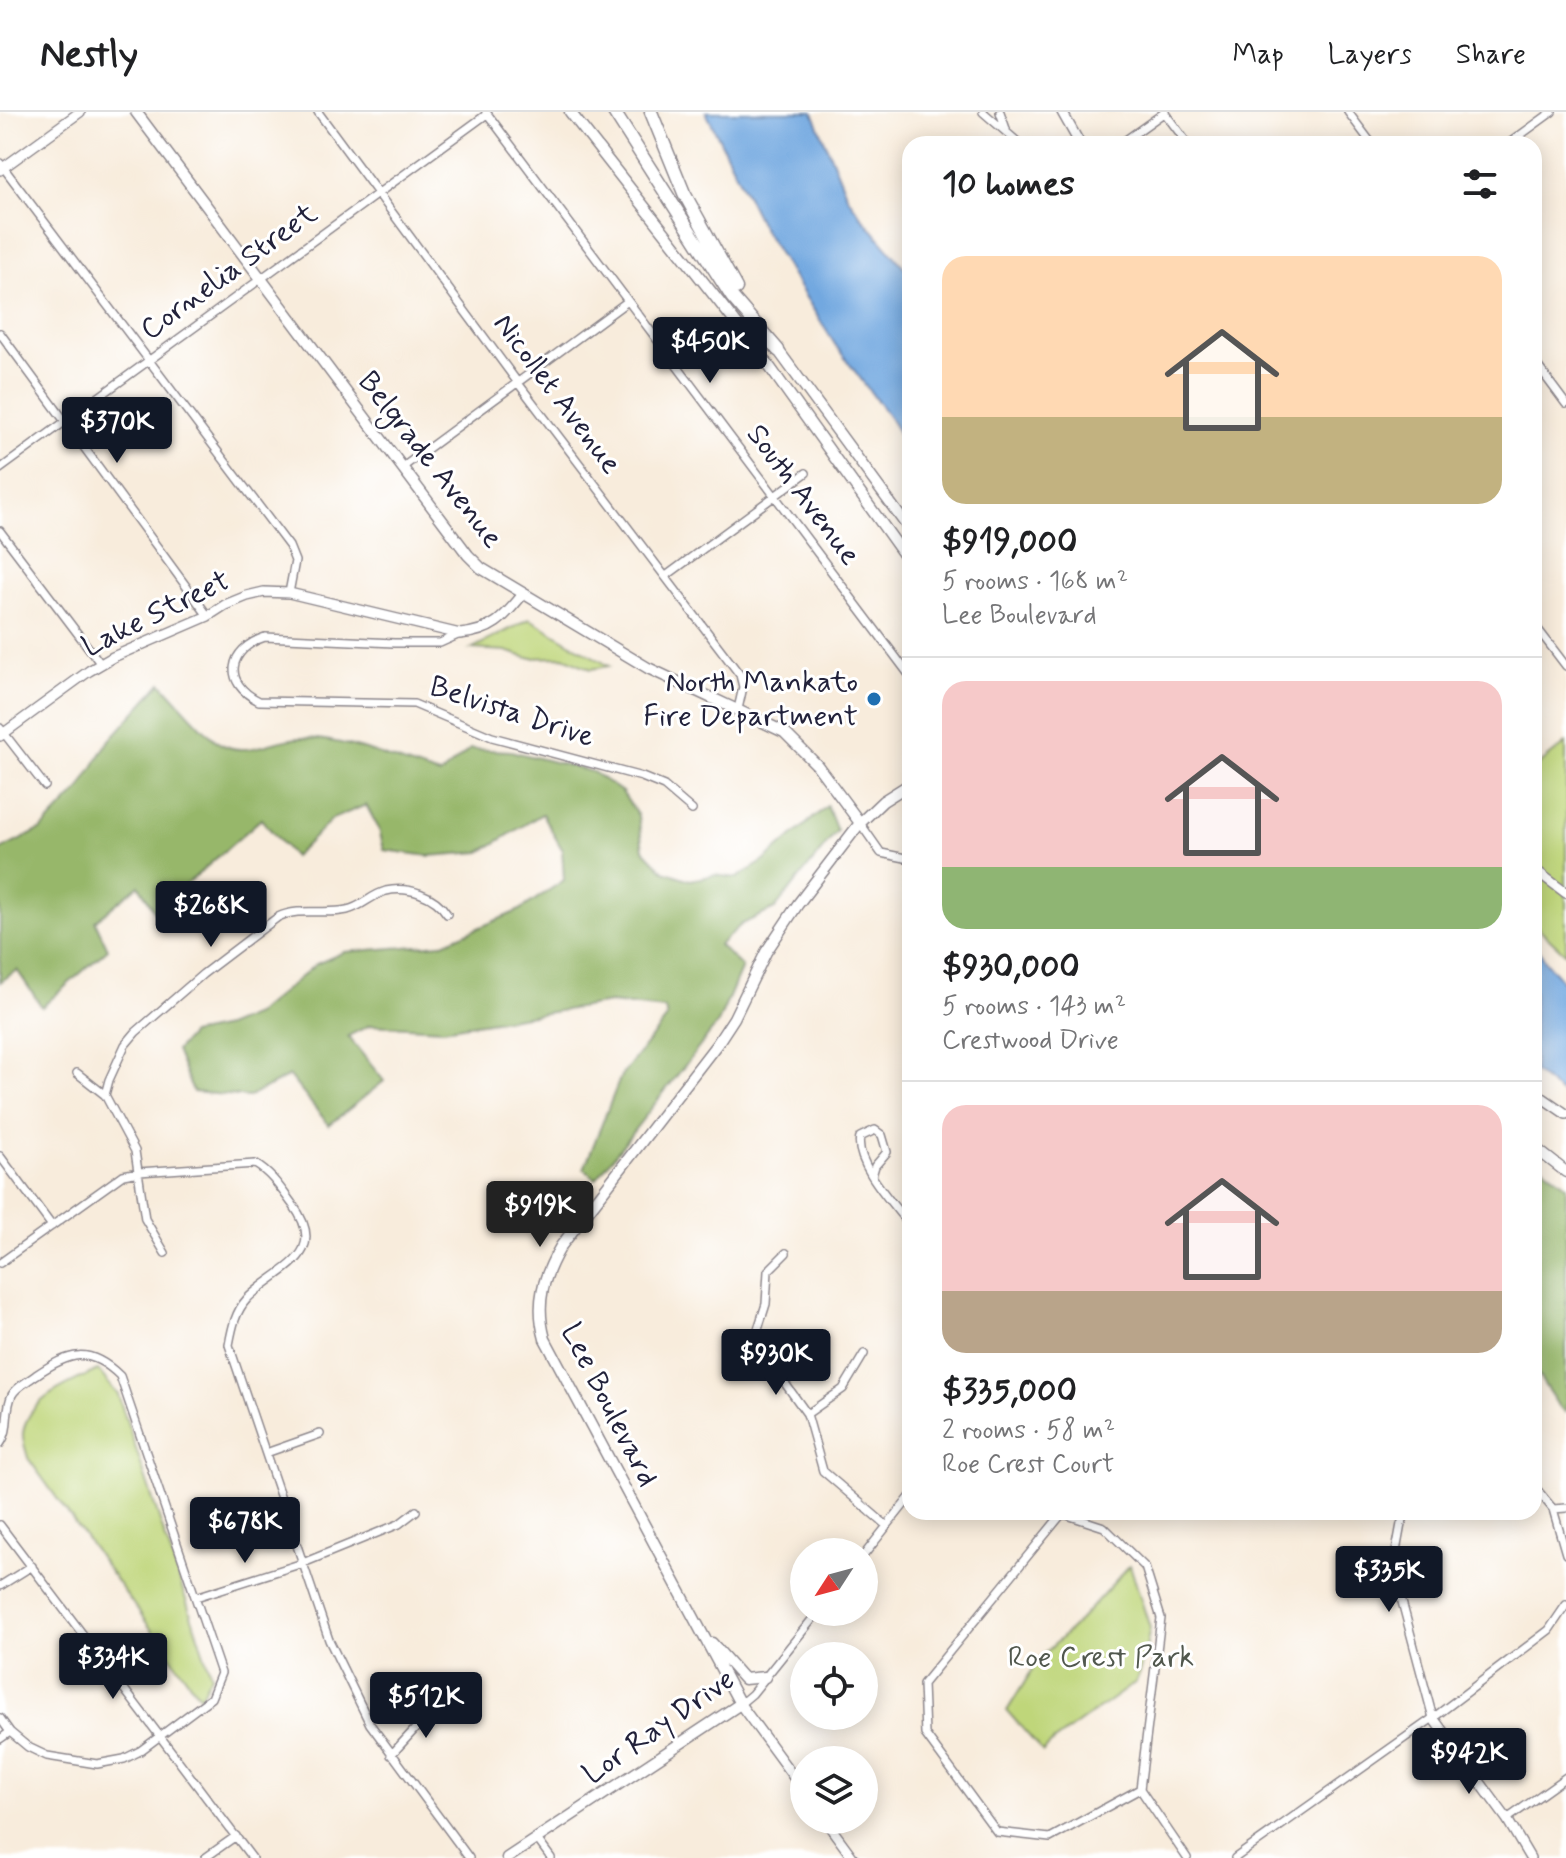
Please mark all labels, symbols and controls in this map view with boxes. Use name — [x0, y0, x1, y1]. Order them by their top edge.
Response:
text: Nestly — [40, 31, 138, 80]
text: Map — [1233, 37, 1284, 74]
text: Layers — [1328, 37, 1412, 74]
text: Share — [1456, 37, 1526, 74]
text: 10 homes — [942, 162, 1075, 207]
icon: filters — [1458, 162, 1502, 206]
street label: Cornelia Street — [133, 194, 326, 349]
street label: Nicollet Avenue — [484, 306, 630, 482]
icon: home — [1150, 308, 1294, 452]
pin: $450K — [654, 317, 766, 385]
text: $450K — [671, 326, 749, 360]
street label: Belgrade Avenue — [347, 364, 511, 558]
pin: $370K — [61, 397, 173, 465]
text: $370K — [80, 406, 154, 440]
street label: South Avenue — [737, 416, 869, 574]
text: $919,000 — [942, 520, 1077, 565]
street label: Lake Street — [76, 561, 236, 667]
text: 5 rooms · 168 m² — [942, 565, 1128, 599]
text: Lee Boulevard — [942, 599, 1097, 633]
place label: North Mankato Fire Department — [643, 663, 858, 736]
street label: Belvista Drive — [425, 667, 599, 757]
marker: North Mankato Fire Department — [865, 690, 883, 708]
icon: home — [1150, 733, 1294, 877]
pin: $268K — [155, 881, 267, 949]
text: $268K — [174, 890, 248, 924]
text: $930,000 — [942, 945, 1080, 990]
text: 5 rooms · 143 m² — [942, 990, 1126, 1024]
text: Crestwood Drive — [942, 1024, 1119, 1058]
icon: home — [1150, 1157, 1294, 1301]
pin: $919K — [484, 1181, 596, 1249]
text: $919K — [504, 1190, 576, 1224]
street label: Lee Boulevard — [551, 1317, 667, 1493]
pin: $930K — [720, 1329, 832, 1397]
text: $930K — [739, 1338, 813, 1372]
text: $335,000 — [942, 1369, 1077, 1414]
text: 2 rooms · 58 m² — [942, 1414, 1115, 1448]
text: Roe Crest Court — [942, 1448, 1114, 1482]
pin: $678K — [189, 1497, 301, 1565]
text: $678K — [208, 1506, 282, 1540]
north arrow — [790, 1538, 878, 1626]
map controls — [790, 1538, 878, 1834]
pin: $335K — [1333, 1546, 1445, 1614]
text: $335K — [1354, 1555, 1424, 1589]
pin: $334K — [57, 1633, 169, 1701]
park label: Roe Crest Park — [1008, 1638, 1194, 1677]
text: $334K — [77, 1642, 149, 1676]
button: locate — [790, 1642, 878, 1730]
street label: Lor Ray Drive — [575, 1660, 743, 1794]
pin: $512K — [370, 1672, 482, 1740]
text: $512K — [388, 1681, 464, 1715]
pin: $942K — [1413, 1728, 1525, 1796]
text: $942K — [1430, 1737, 1508, 1771]
button: layers — [790, 1746, 878, 1834]

